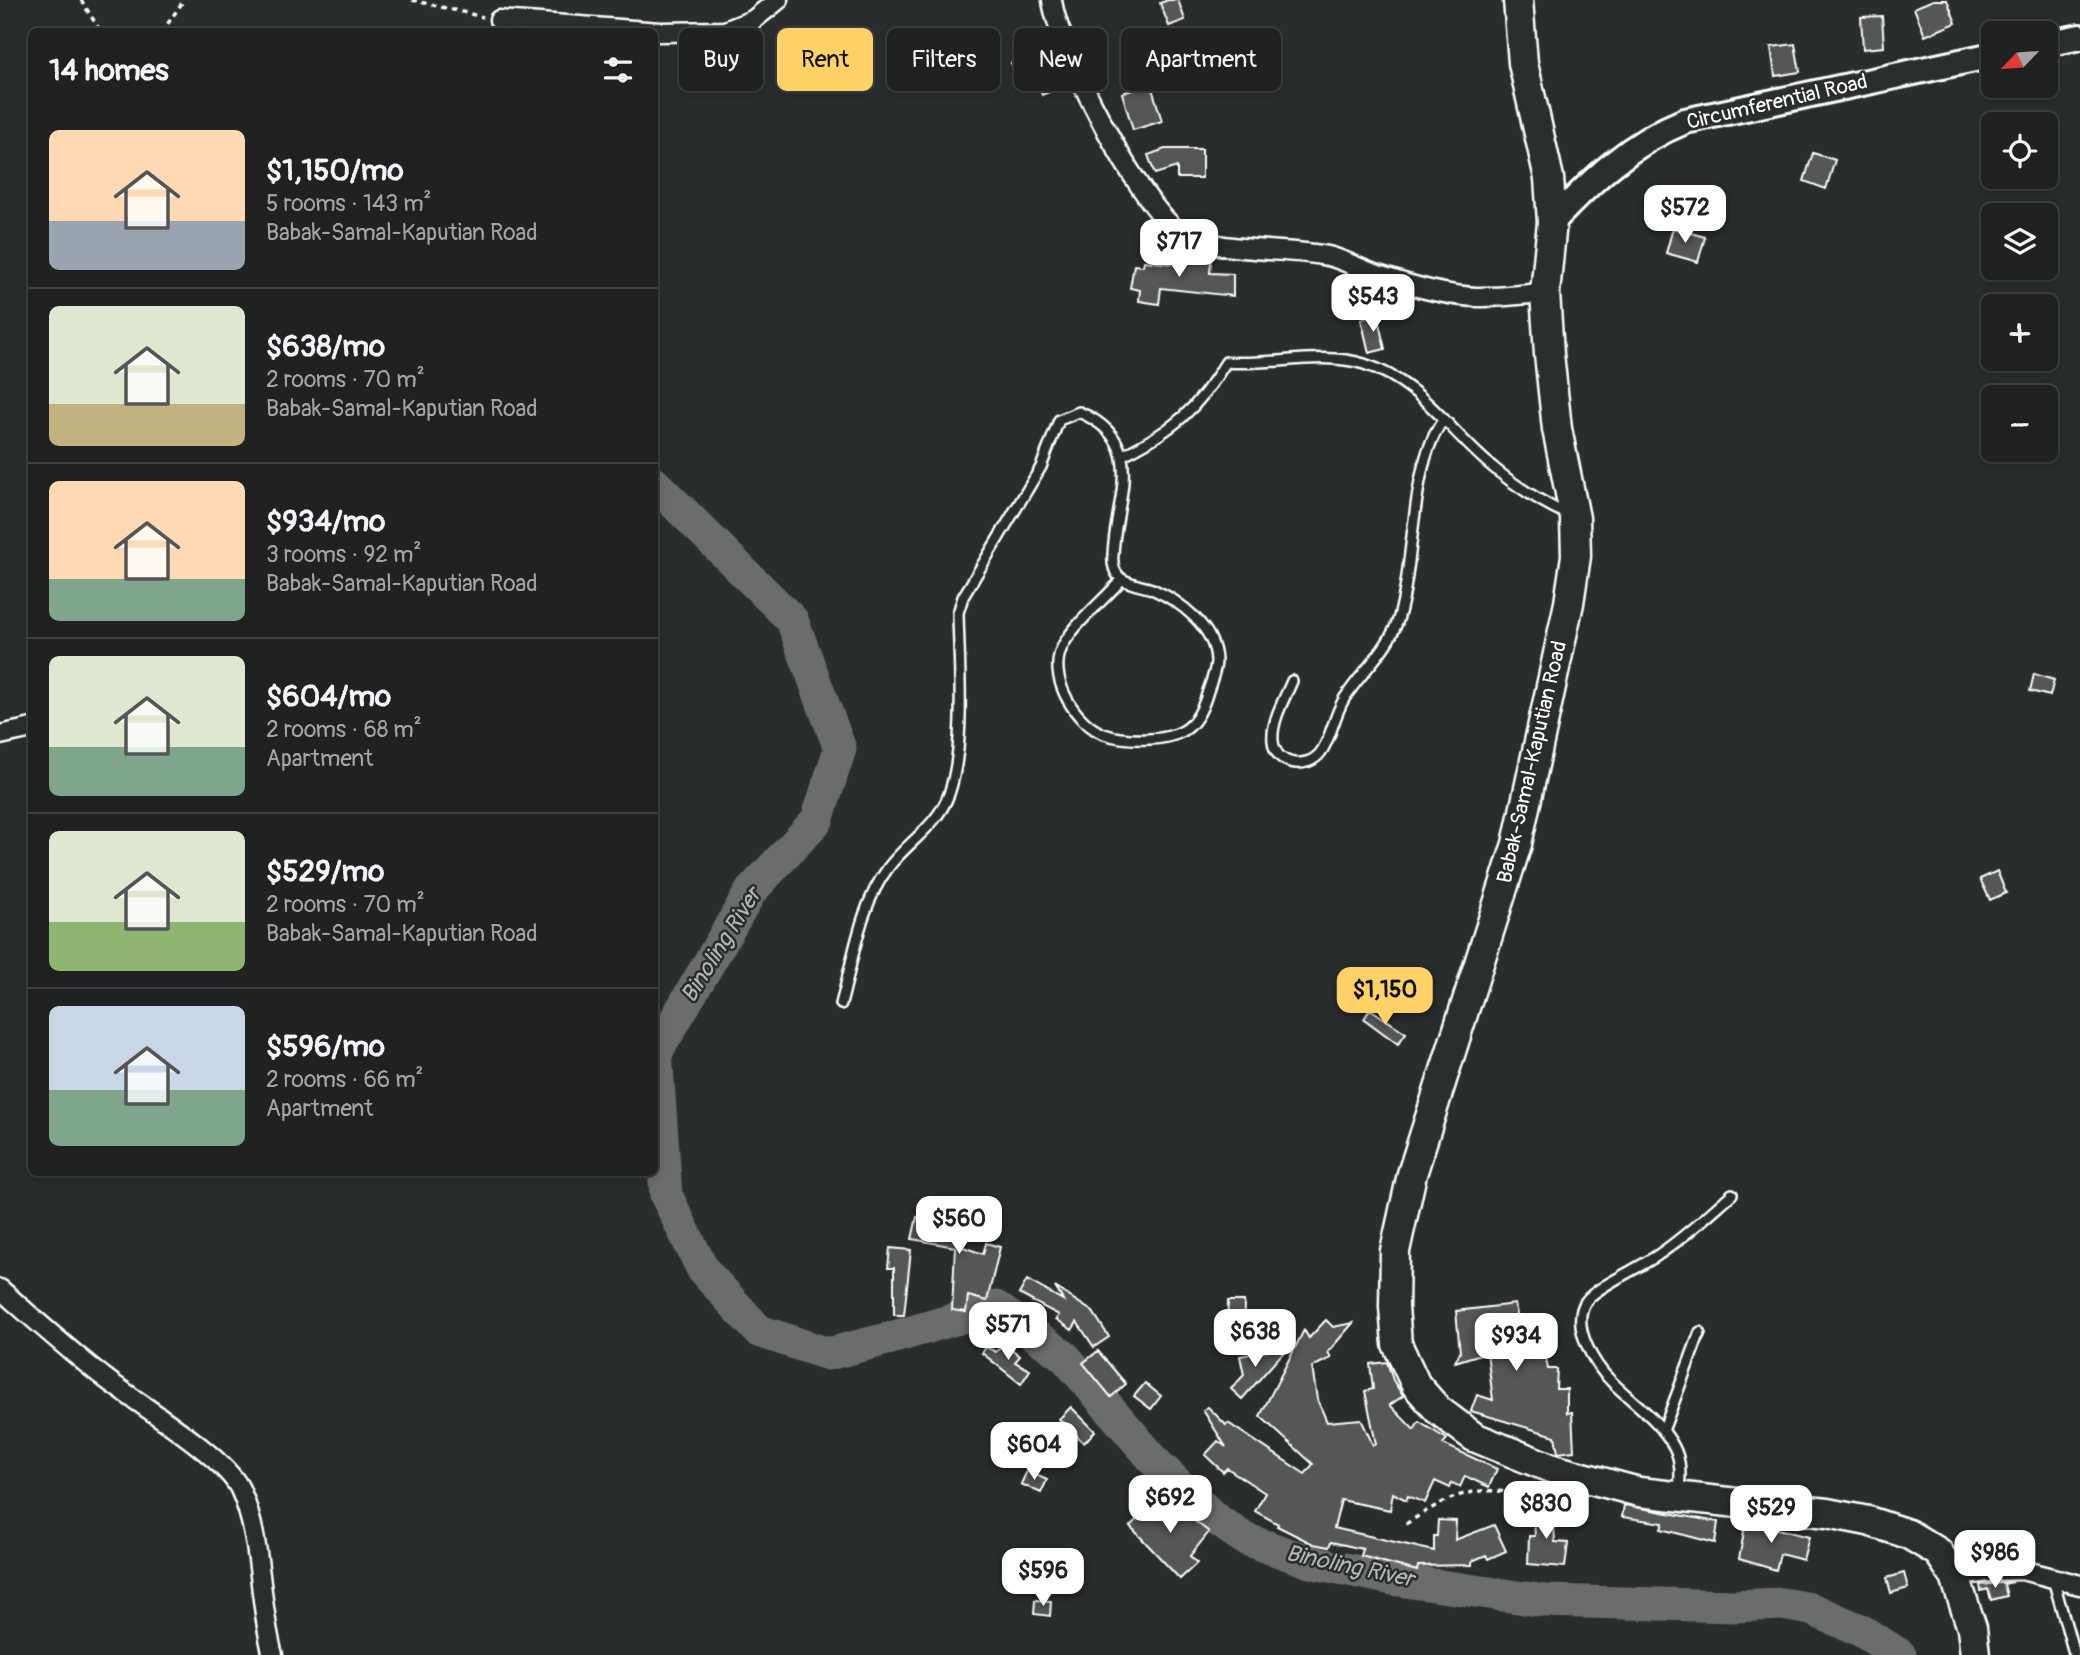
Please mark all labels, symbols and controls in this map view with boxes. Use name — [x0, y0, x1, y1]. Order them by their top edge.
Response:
north arrow — [1981, 21, 2058, 98]
map controls — [1981, 21, 2058, 462]
chip: Buy — [679, 28, 763, 91]
chip: Rent — [777, 28, 873, 91]
chip: Filters — [887, 28, 1000, 91]
chip: New — [1014, 28, 1107, 91]
chip: Apartment — [1121, 28, 1281, 91]
icon: filters — [599, 51, 637, 89]
text: 14 homes — [49, 52, 169, 89]
street label: Circumferential Road — [1684, 68, 1870, 136]
button: locate — [1981, 112, 2058, 189]
text: $1,150/mo — [266, 152, 404, 189]
icon: home — [105, 158, 189, 242]
pin: $572 — [1644, 186, 1726, 245]
text: 5 rooms · 143 m² — [266, 189, 431, 218]
text: $572 — [1660, 193, 1710, 222]
button: layers — [1981, 203, 2058, 280]
text: Babak-Samal-Kaputian Road — [266, 218, 538, 247]
pin: $717 — [1138, 219, 1220, 279]
text: $717 — [1156, 227, 1202, 256]
pin: $543 — [1332, 274, 1414, 334]
text: $543 — [1347, 282, 1399, 311]
button: + — [1981, 294, 2058, 371]
text: $638/mo — [266, 328, 385, 365]
icon: home — [105, 334, 189, 418]
text: 2 rooms · 70 m² — [266, 365, 425, 394]
button: − — [1981, 385, 2058, 462]
text: Babak-Samal-Kaputian Road — [266, 394, 538, 423]
text: $934/mo — [266, 503, 385, 540]
icon: home — [105, 509, 189, 593]
text: 3 rooms · 92 m² — [266, 540, 421, 569]
text: Babak-Samal-Kaputian Road — [266, 569, 538, 598]
street label: Babak-Samal-Kaputian Road — [1491, 638, 1573, 886]
text: $604/mo — [266, 678, 391, 715]
icon: home — [105, 684, 189, 768]
text: 2 rooms · 68 m² — [266, 715, 422, 744]
text: Apartment — [266, 744, 373, 773]
text: $529/mo — [266, 853, 384, 890]
icon: home — [105, 859, 189, 943]
water label: Binoling River — [674, 880, 769, 1008]
text: 2 rooms · 70 m² — [266, 890, 425, 919]
text: Babak-Samal-Kaputian Road — [266, 919, 538, 948]
pin: $1,150 — [1328, 968, 1442, 1027]
text: $1,150 — [1353, 975, 1417, 1004]
text: $596/mo — [266, 1028, 385, 1065]
icon: home — [105, 1034, 189, 1118]
text: 2 rooms · 66 m² — [266, 1065, 423, 1094]
text: Apartment — [266, 1094, 373, 1123]
pin: $560 — [918, 1196, 1000, 1256]
text: $560 — [932, 1204, 986, 1233]
pin: $571 — [967, 1302, 1049, 1362]
text: $571 — [985, 1310, 1031, 1339]
pin: $638 — [1214, 1310, 1296, 1369]
pin: $934 — [1475, 1314, 1557, 1373]
text: $638 — [1230, 1317, 1280, 1346]
text: $934 — [1491, 1321, 1541, 1350]
pin: $604 — [993, 1422, 1075, 1482]
text: $604 — [1007, 1430, 1061, 1459]
pin: $692 — [1129, 1476, 1211, 1535]
pin: $830 — [1505, 1482, 1587, 1541]
text: $692 — [1145, 1483, 1195, 1512]
pin: $529 — [1730, 1486, 1812, 1545]
text: $830 — [1520, 1489, 1572, 1518]
text: $529 — [1746, 1493, 1796, 1522]
pin: $986 — [1954, 1530, 2036, 1590]
water label: Binoling River — [1284, 1538, 1419, 1594]
text: $986 — [1970, 1538, 2020, 1567]
pin: $596 — [1002, 1548, 1084, 1608]
text: $596 — [1018, 1556, 1068, 1585]

